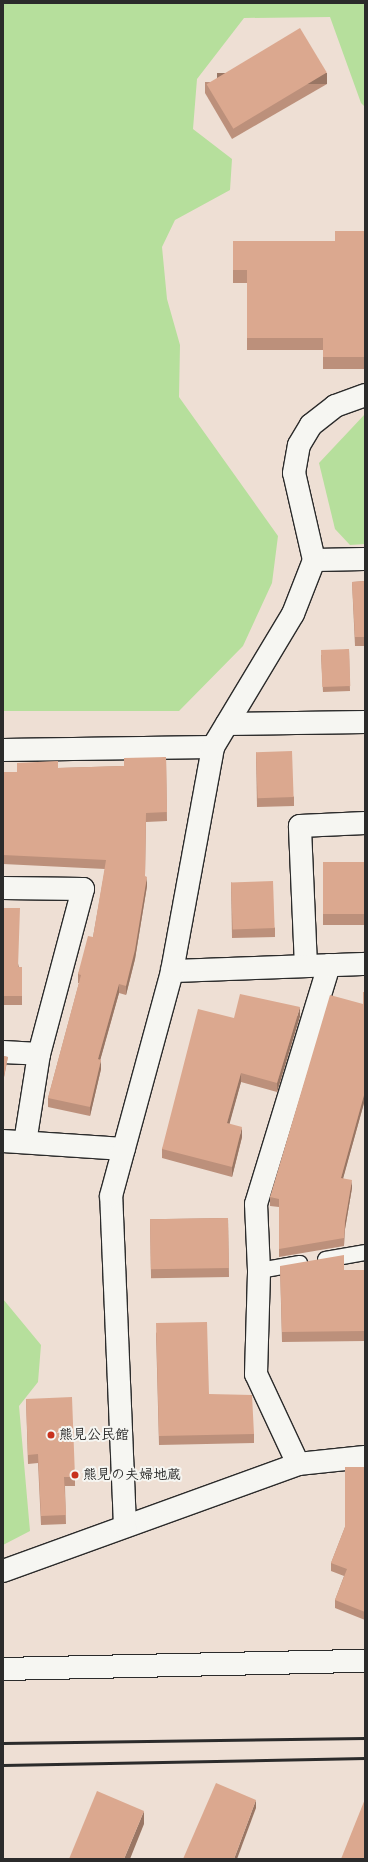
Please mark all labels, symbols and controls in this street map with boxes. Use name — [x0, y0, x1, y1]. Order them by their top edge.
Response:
place label: 熊見公民館 — [59, 1427, 129, 1443]
marker: 熊見公民館 — [46, 1430, 56, 1440]
place label: 熊見の夫婦地蔵 — [83, 1467, 181, 1483]
marker: 熊見の夫婦地蔵 — [70, 1470, 80, 1480]

